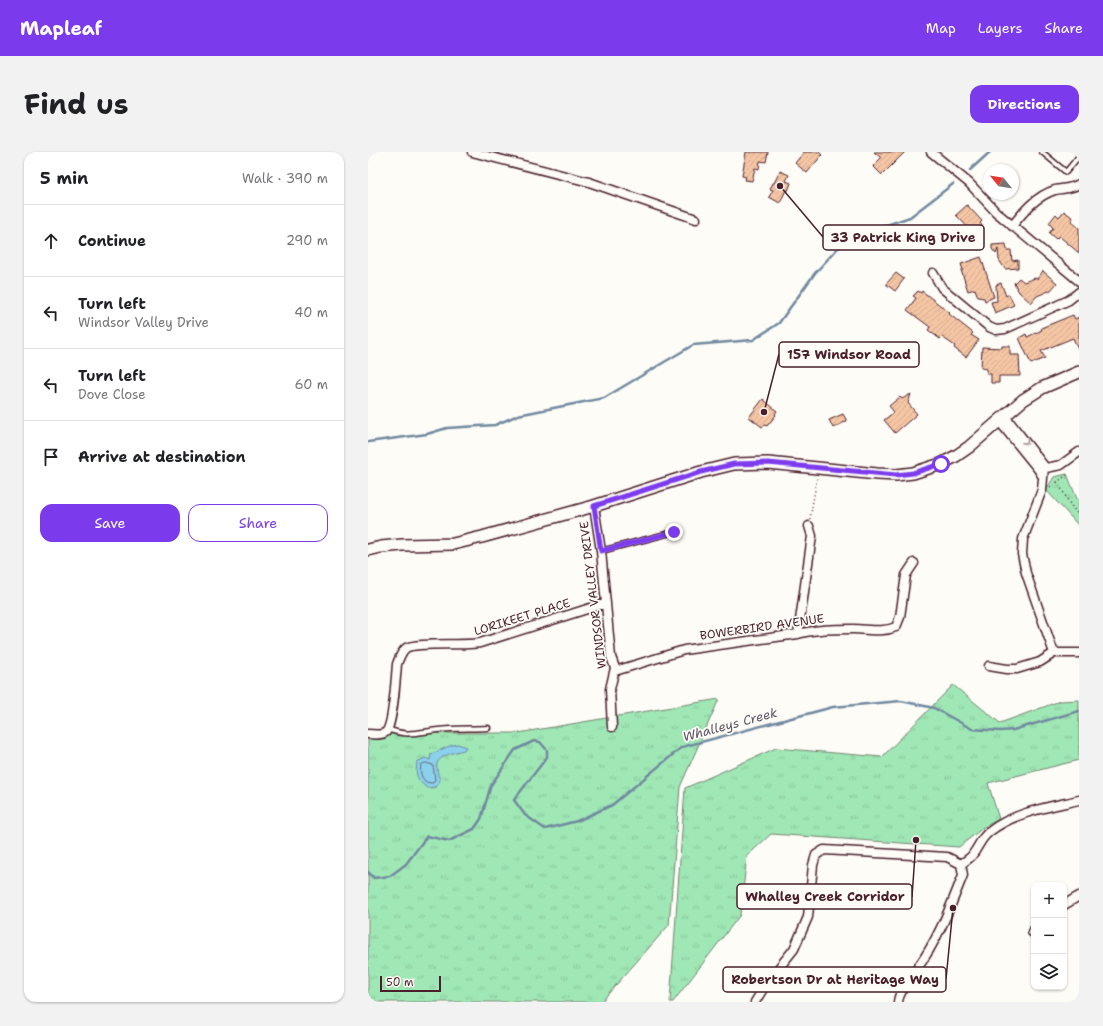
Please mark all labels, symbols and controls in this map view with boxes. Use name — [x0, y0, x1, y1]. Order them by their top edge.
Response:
text: Mapleaf — [20, 16, 102, 41]
text: Map — [926, 19, 956, 37]
text: Layers — [978, 19, 1022, 37]
text: Share — [1044, 19, 1083, 37]
text: Find us — [24, 85, 129, 123]
button: Directions — [970, 85, 1079, 123]
north arrow — [983, 164, 1019, 200]
text: 5 min — [40, 167, 88, 189]
text: Walk · 390 m — [242, 170, 328, 187]
callout: 33 Patrick King Drive — [823, 225, 984, 250]
text: 33 Patrick King Drive — [830, 229, 976, 246]
icon: ahead — [40, 230, 62, 252]
text: Continue — [78, 231, 146, 251]
text: 290 m — [286, 232, 328, 249]
text: Turn left — [78, 294, 146, 314]
icon: left — [40, 302, 62, 324]
text: 40 m — [294, 304, 328, 321]
text: Windsor Valley Drive — [78, 314, 209, 331]
callout: 157 Windsor Road — [779, 342, 919, 367]
text: 157 Windsor Road — [787, 346, 911, 363]
text: Turn left — [78, 366, 146, 386]
icon: left — [40, 374, 62, 396]
text: 60 m — [295, 376, 328, 393]
text: Dove Close — [78, 386, 146, 403]
one-way arrow — [1021, 437, 1028, 444]
icon: arrive — [40, 446, 62, 468]
text: Arrive at destination — [78, 447, 246, 467]
route start — [932, 455, 950, 473]
button: Save — [40, 504, 180, 542]
button: Share — [188, 504, 328, 542]
street label: WINDSOR VALLEY DRIVE — [576, 520, 610, 670]
route end — [665, 523, 683, 541]
street label: LORIKEET PLACE — [472, 595, 572, 639]
street label: BOWERBIRD AVENUE — [699, 610, 825, 644]
water label: Whalleys Creek — [681, 704, 780, 745]
map controls — [1031, 882, 1067, 990]
button: + — [1031, 882, 1067, 918]
callout: Whalley Creek Corridor — [737, 884, 912, 909]
text: Whalley Creek Corridor — [745, 888, 905, 905]
button: − — [1031, 918, 1067, 954]
button: layers — [1031, 954, 1067, 990]
callout: Robertson Dr at Heritage Way — [723, 967, 946, 992]
text: Robertson Dr at Heritage Way — [731, 971, 939, 988]
scale bar — [380, 974, 441, 993]
text: 50 m — [386, 975, 414, 990]

